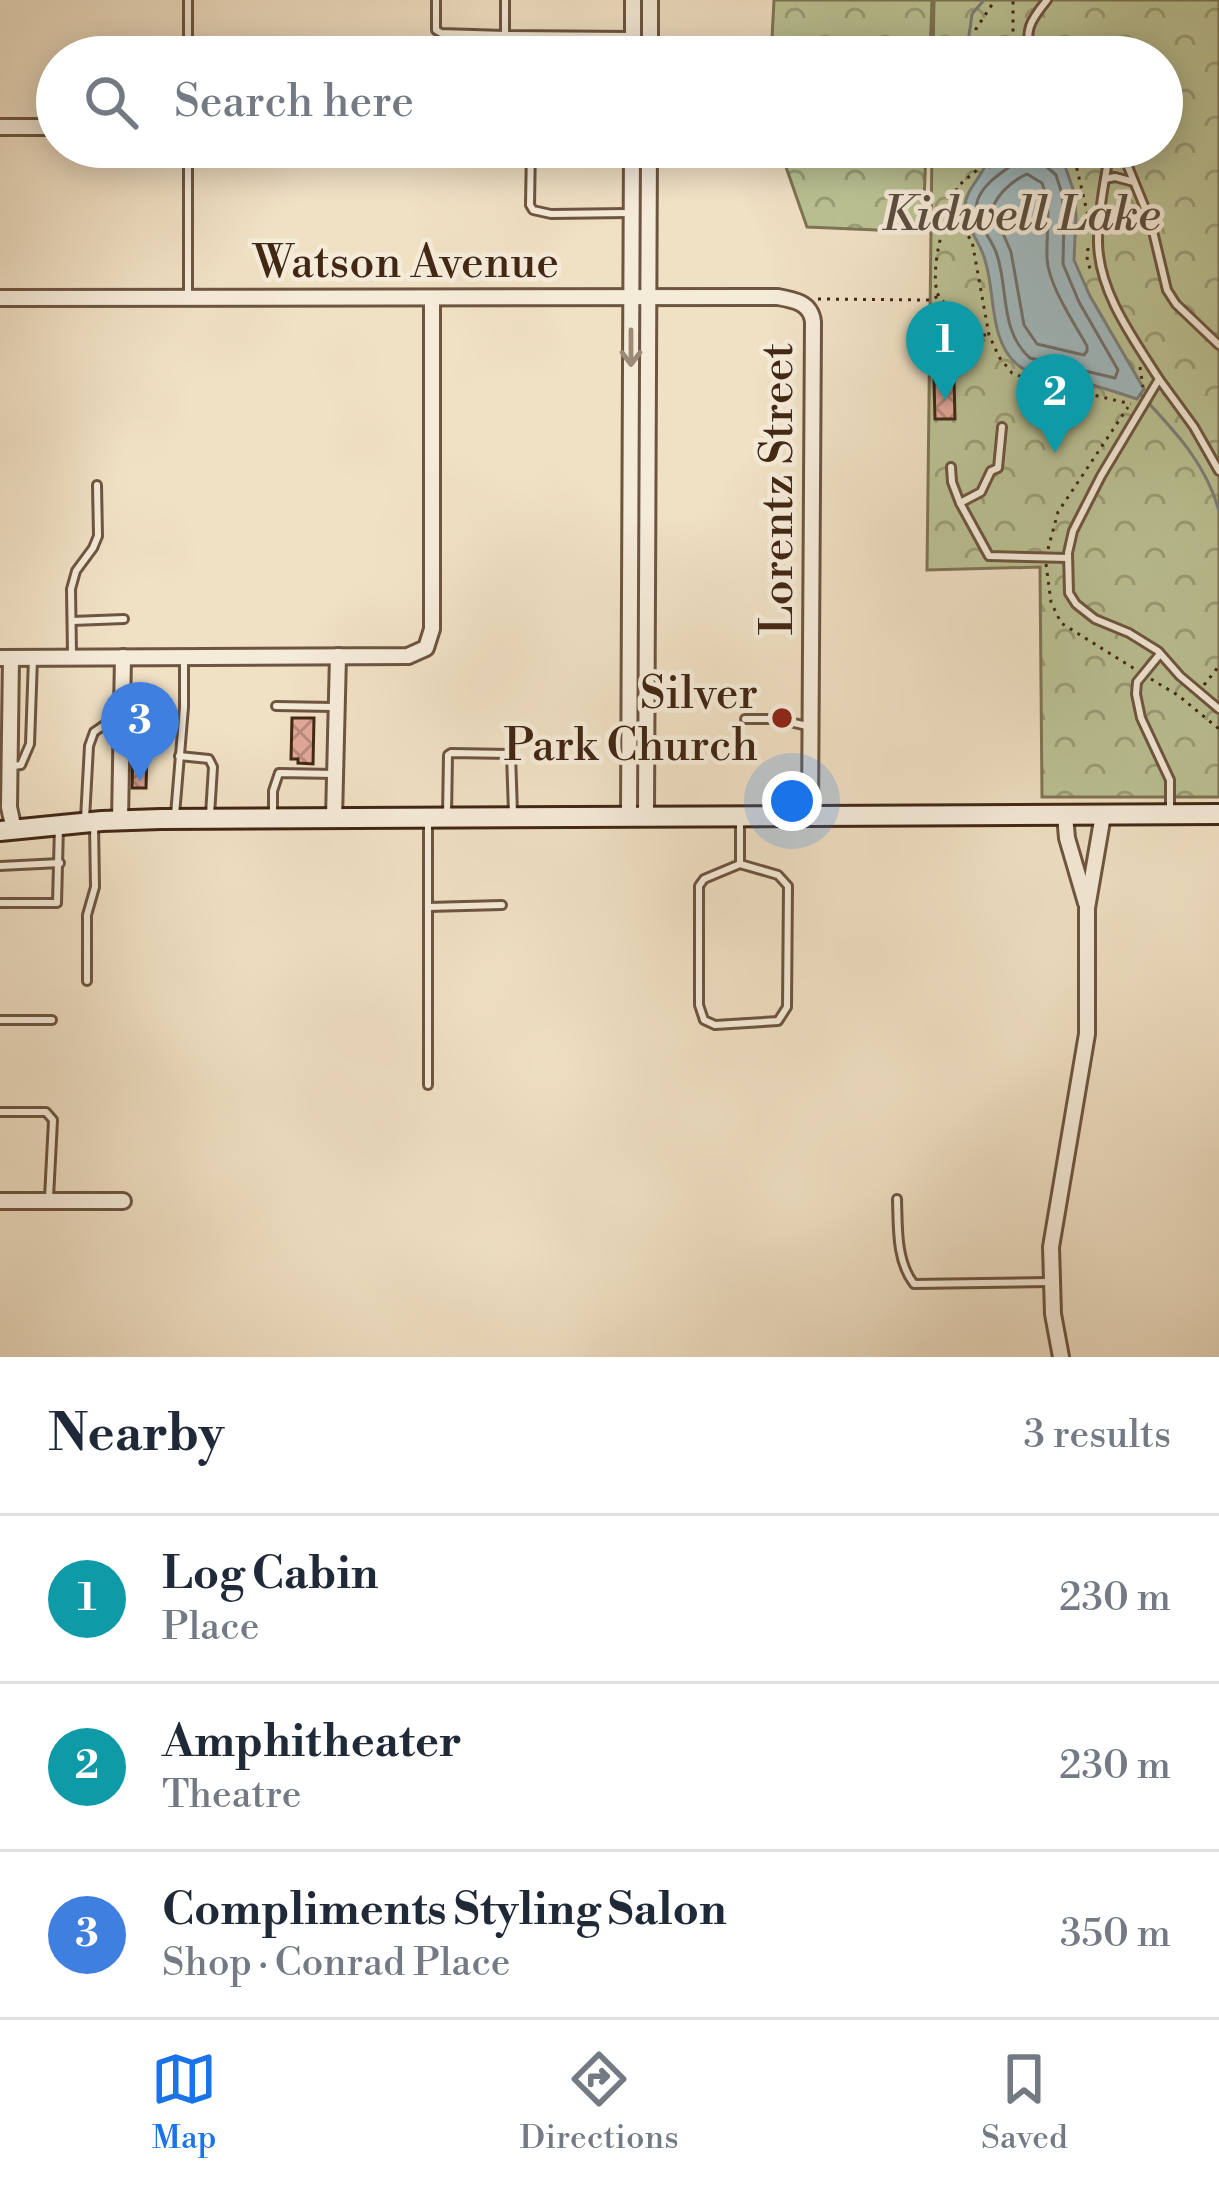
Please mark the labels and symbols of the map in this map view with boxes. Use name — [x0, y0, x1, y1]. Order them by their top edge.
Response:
water label: Kidwell Lake — [881, 186, 1161, 246]
street label: Watson Avenue — [251, 235, 559, 292]
pin: 1 — [906, 301, 984, 400]
one-way arrow — [620, 328, 642, 367]
street label: Lorentz Street — [750, 343, 807, 635]
pin: 2 — [1016, 354, 1094, 453]
place label: Silver Park Church — [504, 666, 758, 775]
pin: 3 — [101, 682, 179, 781]
marker: Silver Park Church — [769, 705, 795, 731]
your location — [762, 771, 822, 831]

